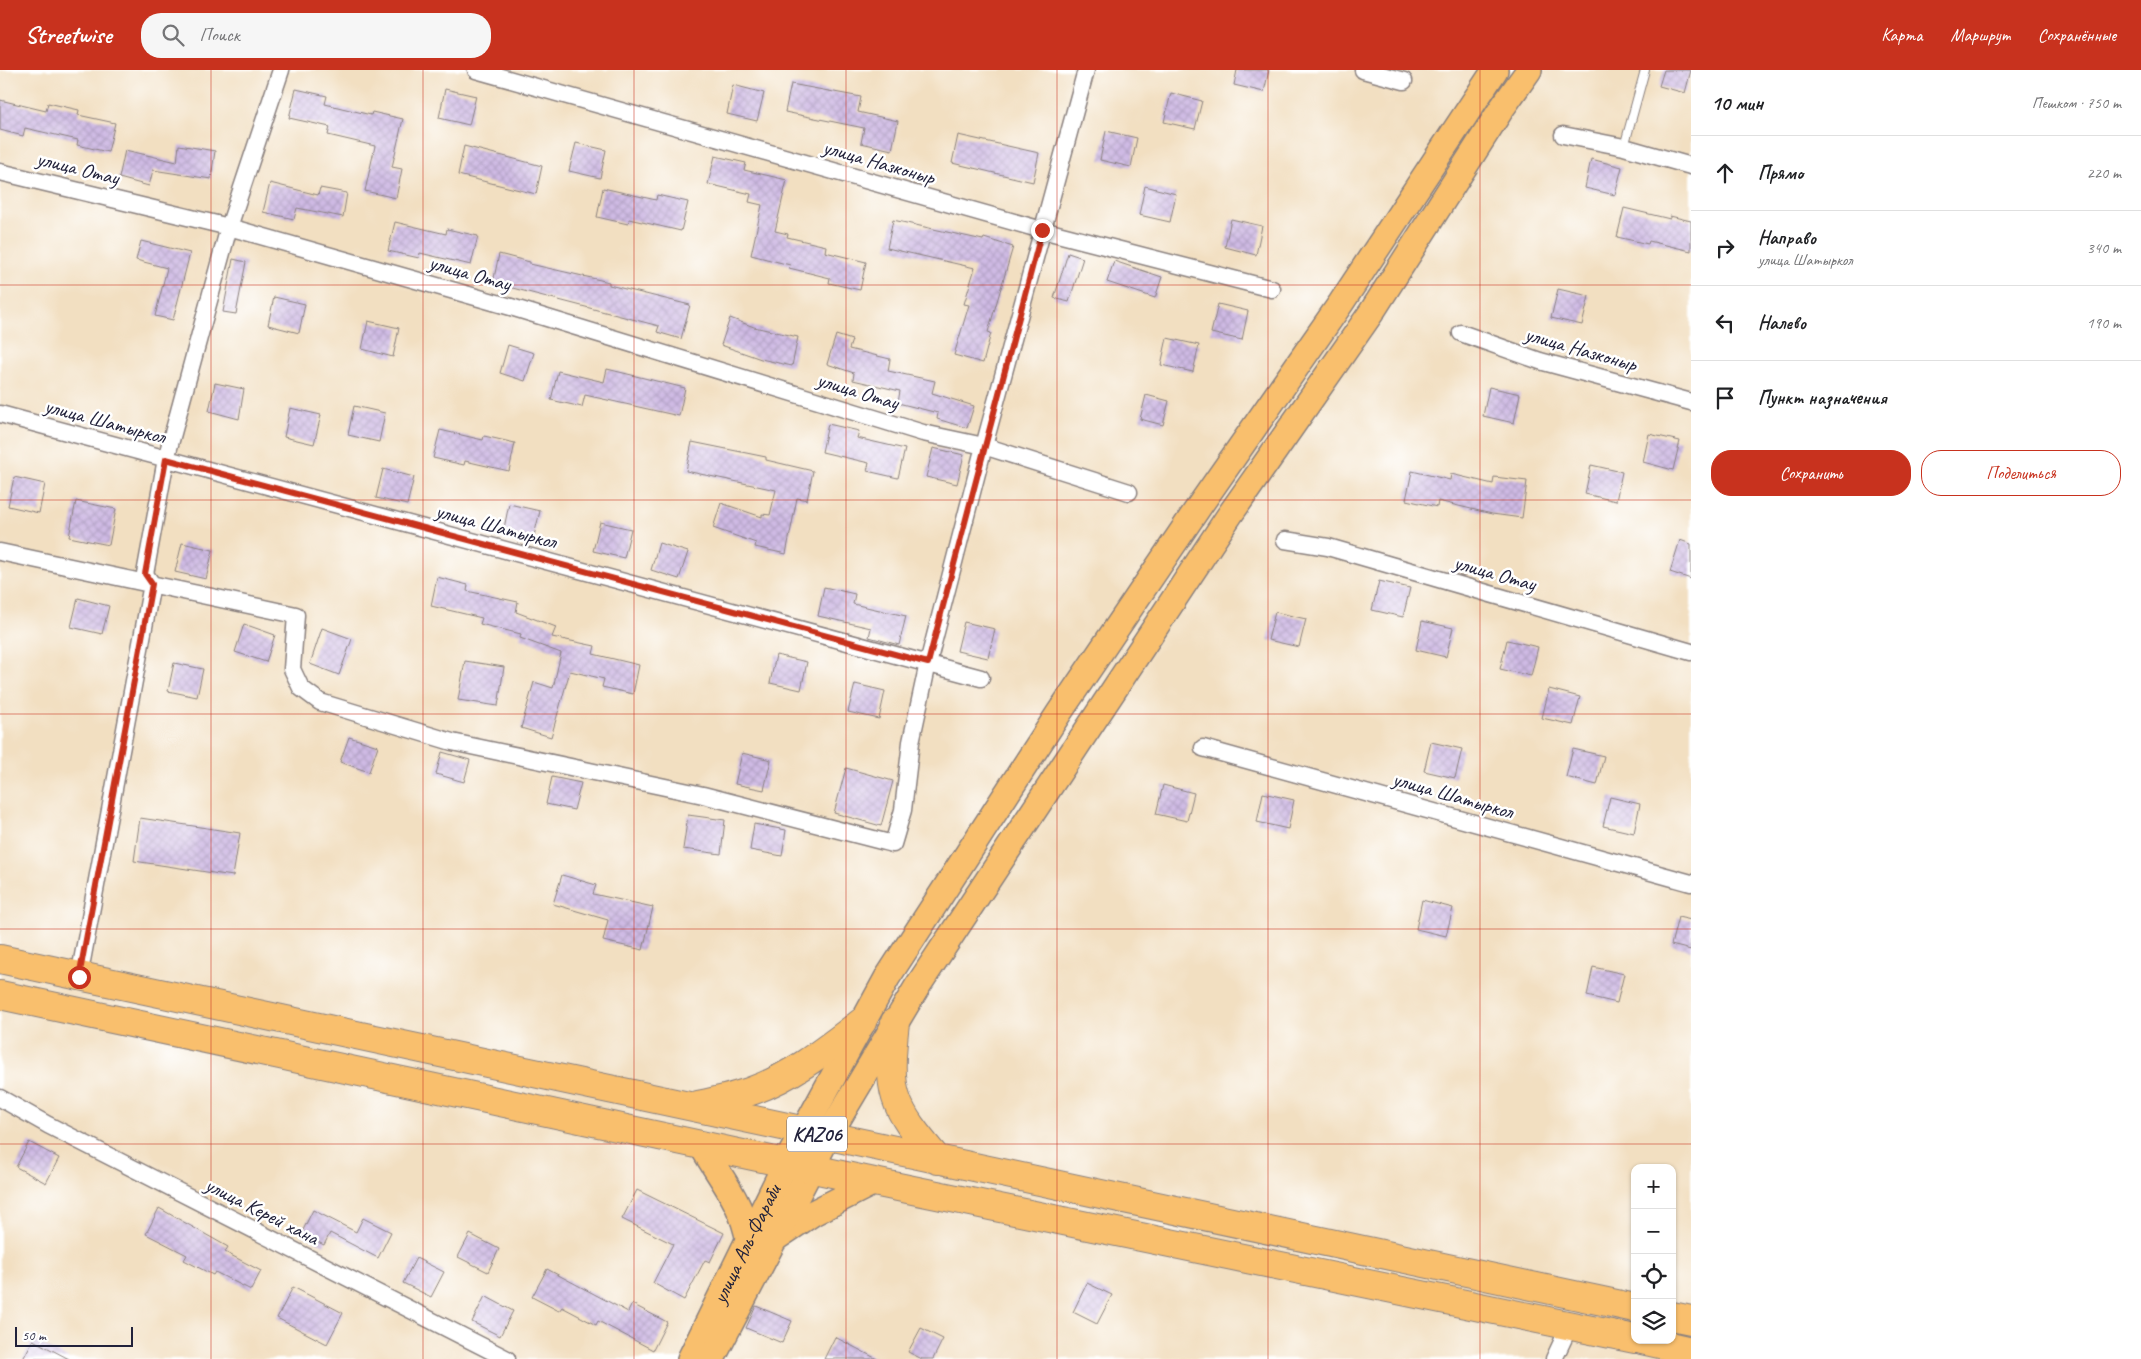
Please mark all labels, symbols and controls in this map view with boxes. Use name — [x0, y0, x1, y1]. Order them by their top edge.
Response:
search box — [141, 13, 491, 58]
text: Streetwise — [25, 20, 111, 50]
icon: search — [159, 21, 187, 49]
text: Поиск — [199, 23, 240, 47]
text: Карта — [1881, 24, 1922, 46]
text: Маршрут — [1950, 24, 2010, 46]
text: Сохранённые — [2038, 24, 2116, 46]
text: 10 мин — [1711, 90, 1763, 116]
text: Пешком · 750 m — [2032, 93, 2121, 113]
street label: улица Назконыр — [818, 133, 939, 191]
street label: улица Отау — [32, 145, 124, 191]
icon: ahead — [1711, 159, 1739, 187]
text: Прямо — [1758, 161, 1803, 185]
text: 220 m — [2087, 163, 2121, 183]
route end — [1031, 219, 1054, 242]
text: Направо — [1758, 226, 1816, 250]
icon: right — [1711, 234, 1739, 262]
text: 340 m — [2087, 238, 2121, 258]
street label: улица Отау — [424, 248, 516, 298]
text: улица Шатыркол — [1758, 250, 1852, 270]
icon: left — [1711, 309, 1739, 337]
text: Налево — [1758, 311, 1806, 335]
text: 190 m — [2087, 313, 2121, 333]
street label: улица Назконыр — [1520, 320, 1641, 378]
street label: улица Отау — [812, 366, 904, 416]
icon: arrive — [1711, 384, 1739, 412]
text: Пункт назначения — [1758, 386, 1887, 410]
street label: улица Шатыркол — [40, 392, 170, 450]
button: Сохранить — [1711, 450, 1911, 496]
button: Поделиться — [1921, 450, 2121, 496]
street label: улица Шатыркол — [431, 497, 561, 555]
street label: улица Отау — [1449, 548, 1541, 598]
street label: улица Шатыркол — [1388, 765, 1518, 825]
route start — [68, 966, 91, 989]
road number: KАZ06 — [787, 1116, 847, 1152]
map controls — [1631, 1164, 1676, 1344]
button: + — [1631, 1164, 1676, 1209]
street label: улица Керей хана — [199, 1170, 324, 1251]
street label: улица Аль-Фараби — [705, 1178, 787, 1309]
button: − — [1631, 1209, 1676, 1254]
button: locate — [1631, 1254, 1676, 1299]
button: layers — [1631, 1299, 1676, 1344]
scale bar — [15, 1324, 132, 1347]
text: 50 m — [22, 1327, 46, 1344]

